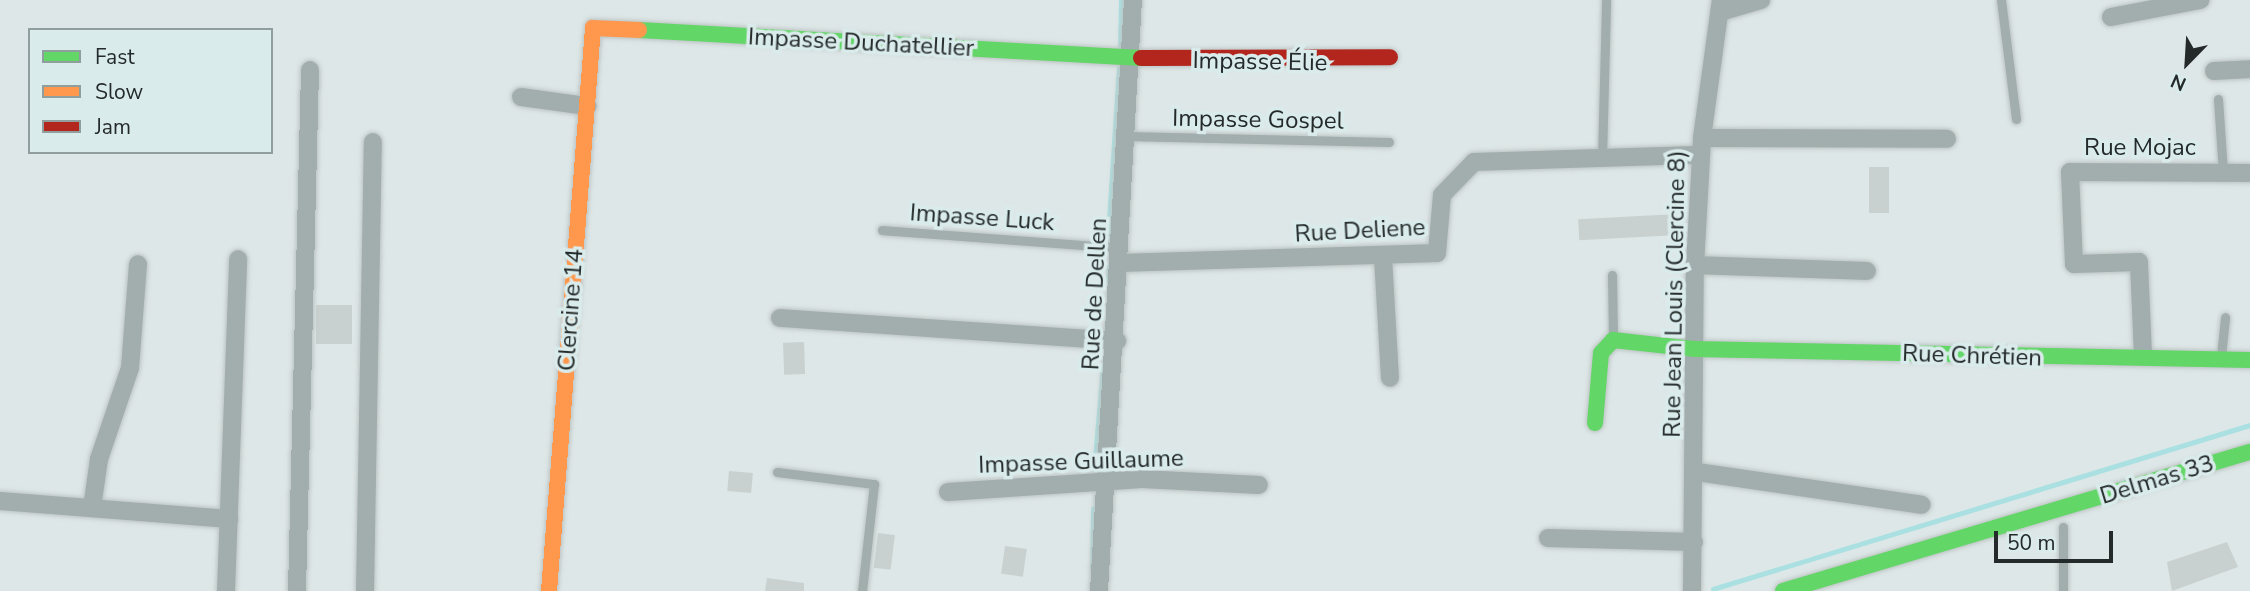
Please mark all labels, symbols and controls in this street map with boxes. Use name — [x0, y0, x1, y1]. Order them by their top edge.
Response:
street label: Impasse Duchatellier — [747, 23, 975, 63]
legend — [28, 28, 273, 154]
north arrow — [2152, 28, 2222, 98]
text: Fast — [95, 43, 135, 71]
street label: Impasse Élie — [1192, 46, 1328, 78]
text: N — [2167, 67, 2190, 97]
text: Slow — [95, 78, 143, 106]
street label: Impasse Gospel — [1172, 104, 1344, 136]
text: Jam — [95, 113, 131, 141]
street label: Rue Mojac — [2084, 134, 2196, 162]
street label: Rue Jean Louis (Clercine 8) — [1658, 150, 1692, 438]
street label: Impasse Luck — [909, 199, 1055, 237]
street label: Rue Deliene — [1294, 213, 1426, 249]
street label: Rue de Dellen — [1077, 217, 1113, 371]
street label: Clercine 14 — [552, 248, 590, 372]
street label: Rue Chrétien — [1902, 339, 2042, 373]
street label: Impasse Guillaume — [978, 444, 1184, 480]
street label: Delmas 33 — [2097, 449, 2217, 511]
scale bar — [1998, 518, 2117, 562]
text: 50 m — [2007, 529, 2056, 557]

